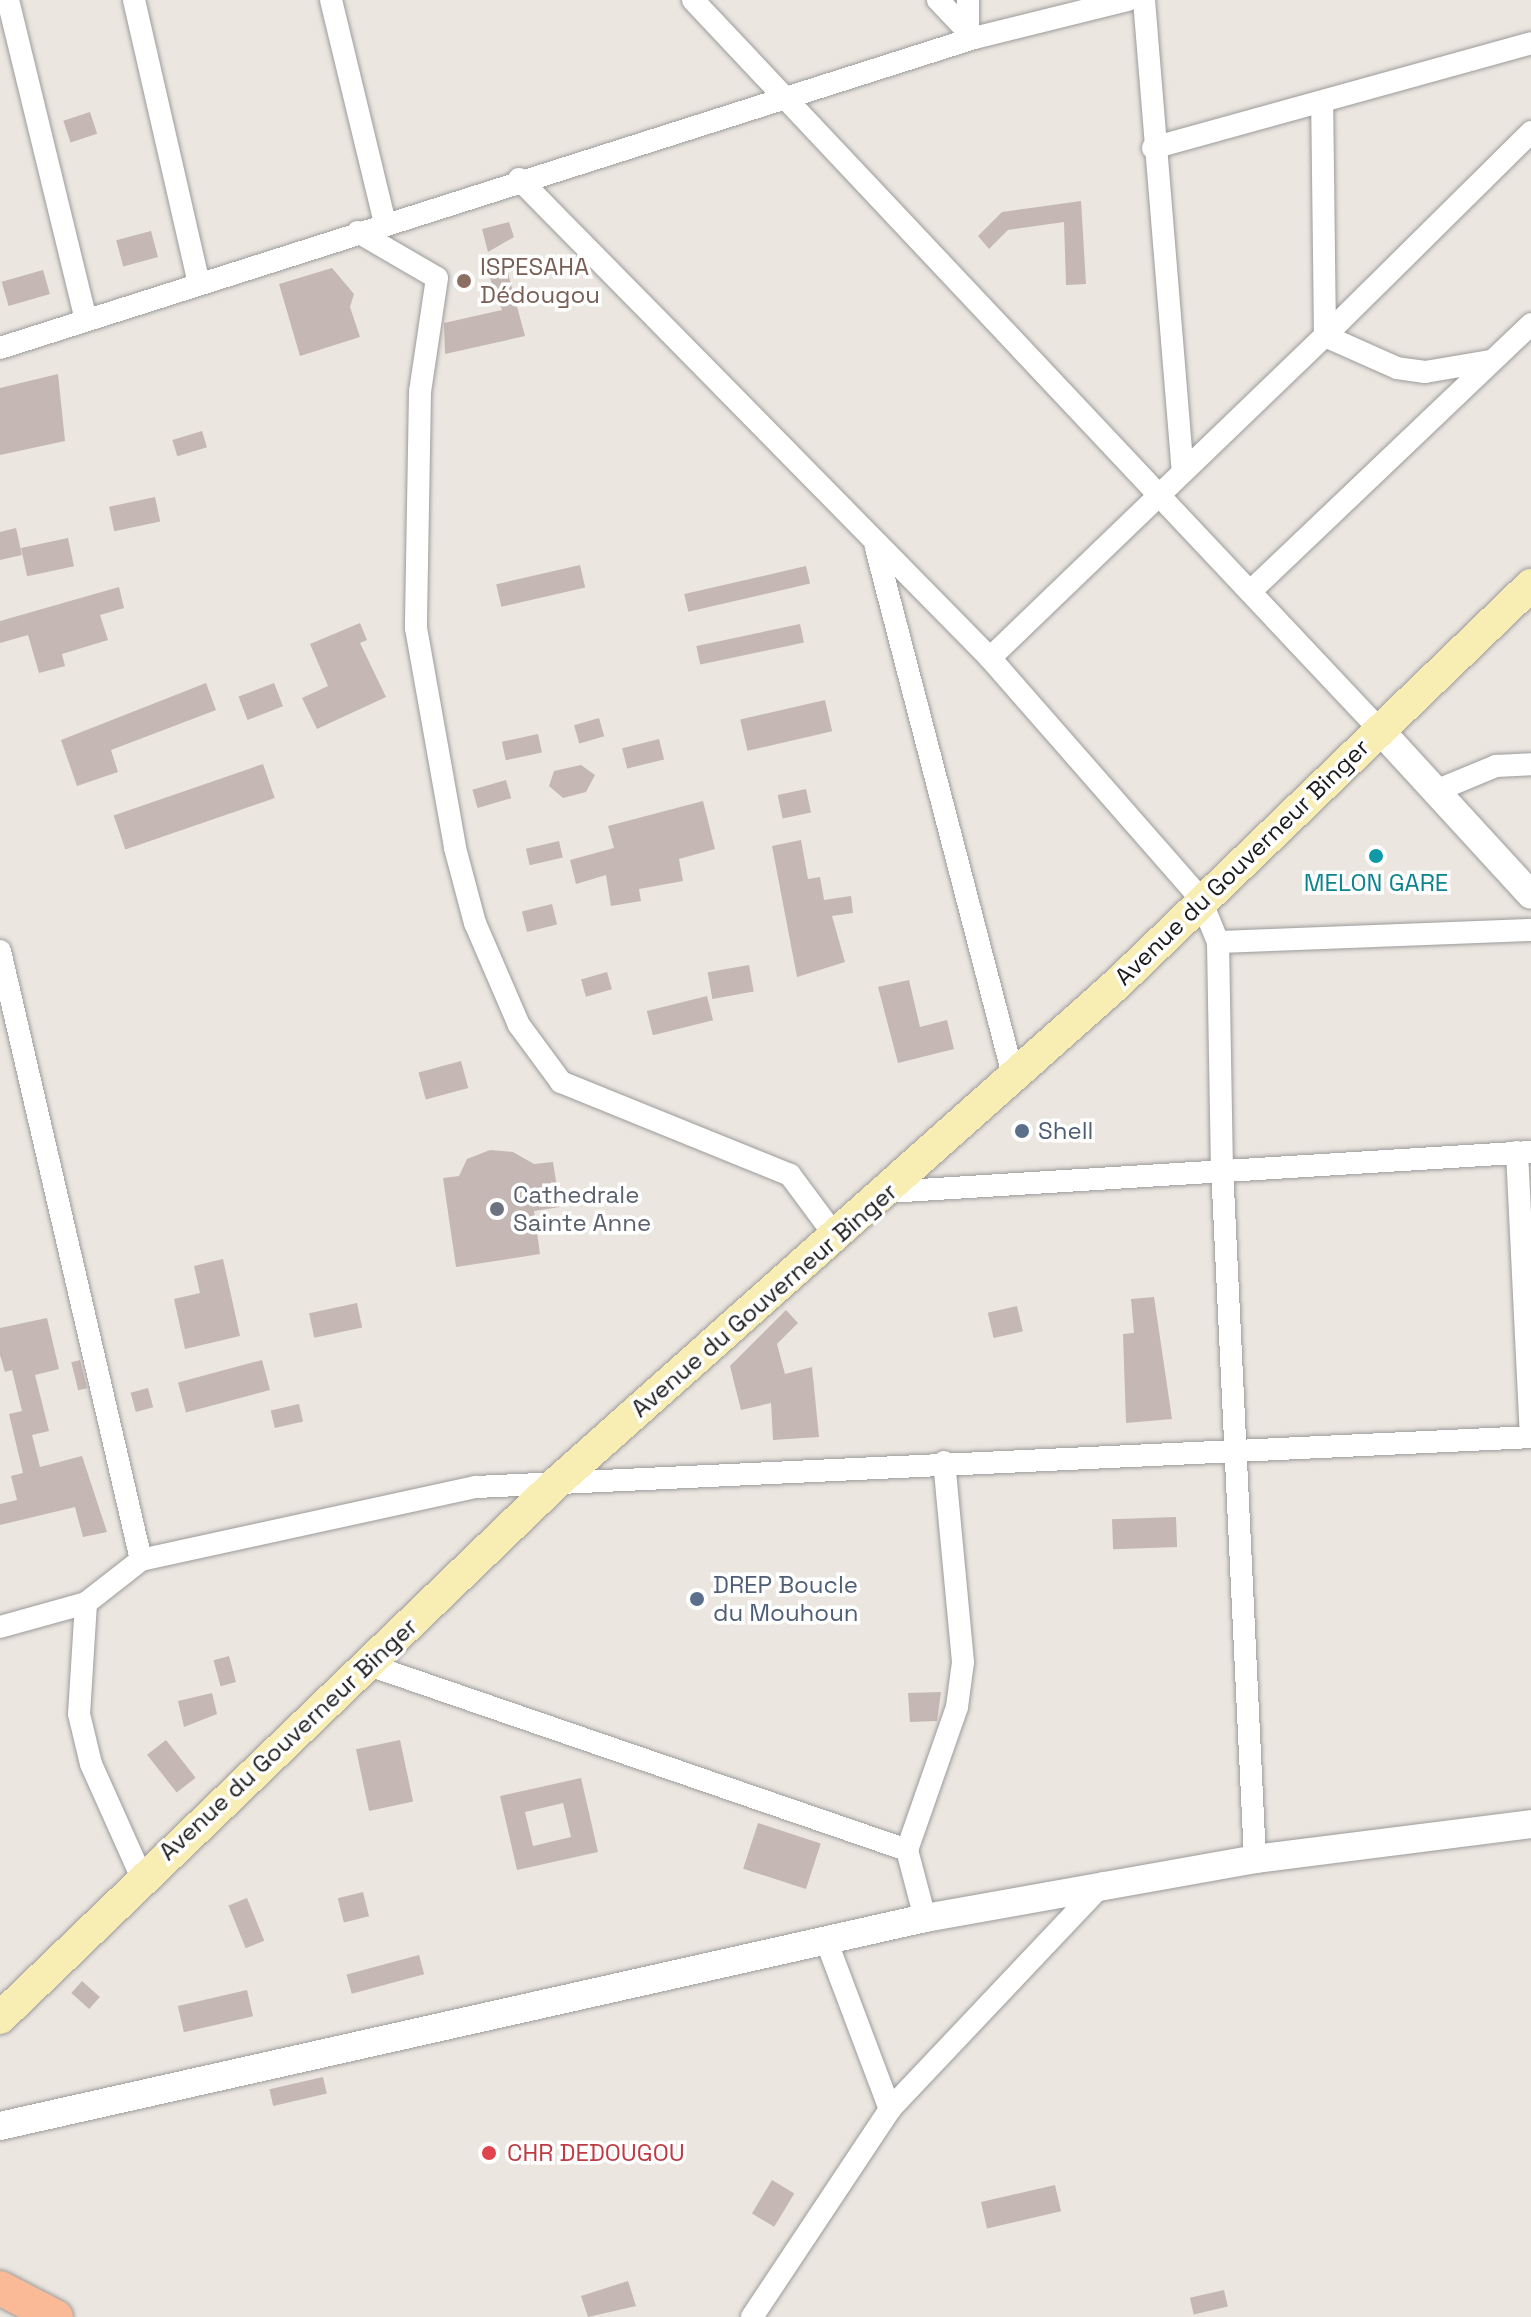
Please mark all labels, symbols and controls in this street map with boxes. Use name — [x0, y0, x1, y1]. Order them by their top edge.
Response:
place label: ISPESAHA Dédougou — [480, 253, 600, 309]
marker: ISPESAHA Dédougou — [455, 272, 473, 290]
street label: Avenue du Gouverneur Binger — [1109, 733, 1375, 991]
marker: MELON GARE — [1367, 847, 1385, 865]
place label: MELON GARE — [1304, 869, 1448, 897]
place label: Shell — [1038, 1117, 1093, 1145]
marker: Shell — [1013, 1122, 1031, 1140]
street label: Avenue du Gouverneur Binger — [625, 1177, 903, 1423]
place label: Cathedrale Sainte Anne — [513, 1181, 652, 1237]
marker: Cathedrale Sainte Anne — [488, 1200, 506, 1218]
place label: DREP Boucle du Mouhoun — [713, 1571, 859, 1627]
marker: DREP Boucle du Mouhoun — [688, 1590, 706, 1608]
street label: Avenue du Gouverneur Binger — [153, 1612, 423, 1866]
place label: CHR DEDOUGOU — [507, 2139, 685, 2167]
marker: CHR DEDOUGOU — [478, 2142, 500, 2164]

